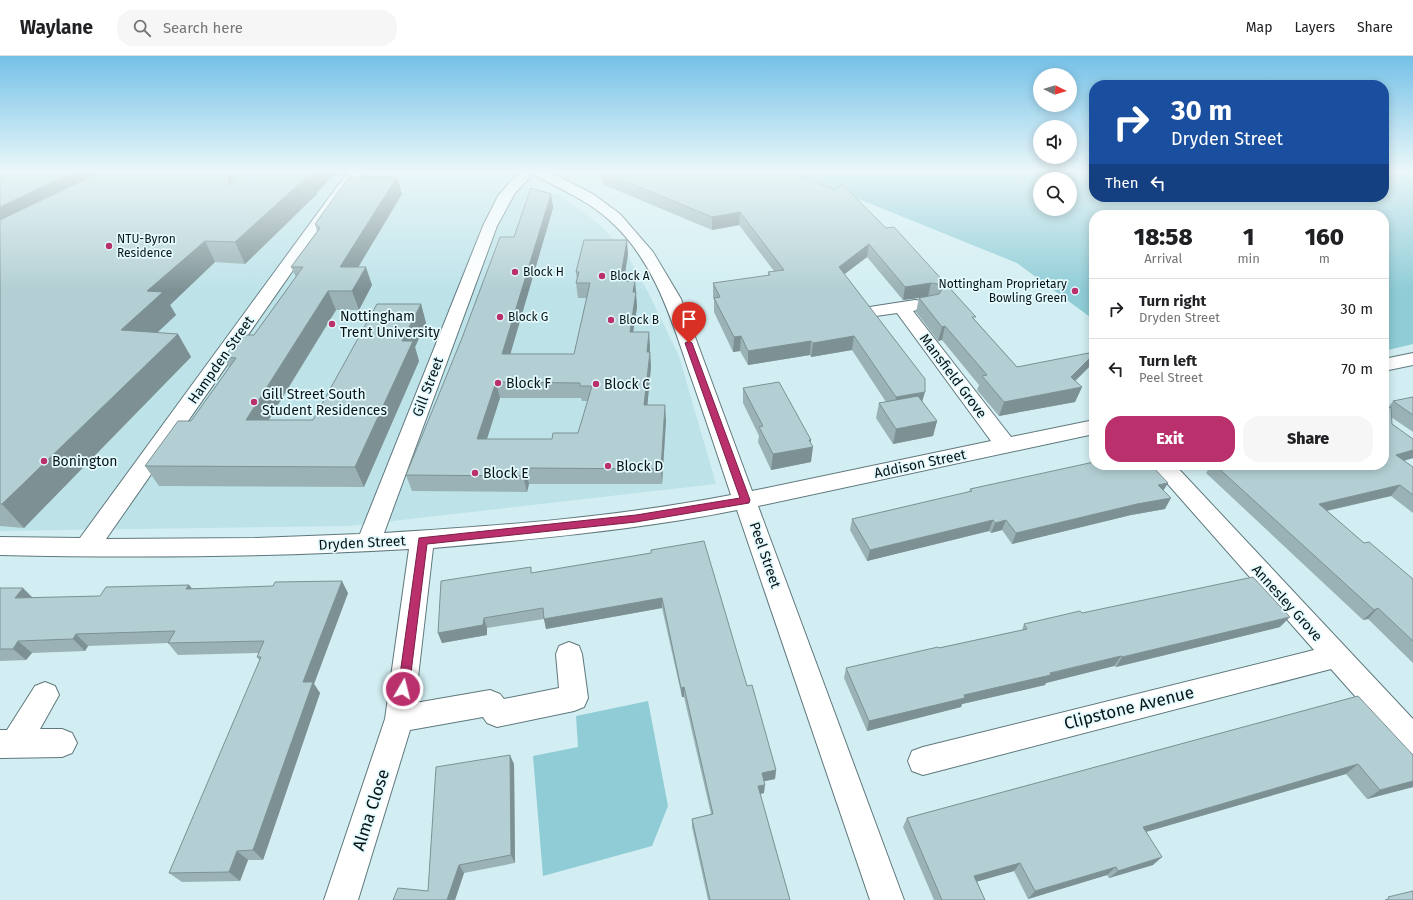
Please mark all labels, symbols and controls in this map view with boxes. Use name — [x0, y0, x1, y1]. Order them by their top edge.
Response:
search box — [117, 10, 397, 46]
text: Waylane — [20, 16, 93, 39]
icon: search — [131, 17, 153, 39]
text: Search here — [163, 19, 243, 37]
text: Map — [1246, 19, 1272, 36]
text: Layers — [1294, 19, 1335, 36]
text: Share — [1357, 19, 1393, 36]
north arrow — [1033, 68, 1077, 112]
map controls — [1033, 68, 1077, 216]
text: 30 m — [1171, 94, 1232, 127]
icon: right — [1105, 96, 1157, 148]
button: sound — [1033, 120, 1077, 164]
text: Dryden Street — [1171, 128, 1283, 150]
button: search — [1033, 172, 1077, 216]
icon: left — [1147, 172, 1169, 194]
text: Then — [1105, 174, 1139, 192]
text: 18:58 — [1134, 223, 1193, 251]
text: 1 — [1243, 223, 1254, 251]
text: 160 — [1305, 223, 1344, 251]
place label: NTU-Byron Residence — [117, 232, 176, 260]
marker: NTU-Byron Residence — [104, 241, 114, 251]
text: Arrival — [1144, 251, 1182, 266]
text: min — [1237, 251, 1260, 266]
text: m — [1319, 251, 1330, 266]
place label: Block H — [523, 265, 564, 279]
marker: Block H — [510, 267, 520, 277]
place label: Block A — [610, 269, 650, 283]
marker: Block A — [597, 271, 607, 281]
place label: Nottingham Proprietary Bowling Green — [938, 277, 1067, 305]
marker: Nottingham Proprietary Bowling Green — [1070, 286, 1080, 296]
text: Turn right — [1139, 292, 1206, 310]
icon: right — [1105, 298, 1127, 320]
text: 30 m — [1340, 300, 1373, 318]
pin — [672, 302, 706, 343]
place label: Nottingham Trent University — [340, 308, 440, 341]
icon: arrive — [678, 308, 700, 330]
place label: Block G — [508, 310, 548, 324]
text: Dryden Street — [1139, 310, 1220, 325]
street label: Hampden Street — [184, 312, 258, 407]
marker: Block G — [495, 312, 505, 322]
place label: Block B — [619, 313, 659, 327]
marker: Block B — [606, 315, 616, 325]
marker: Nottingham Trent University — [327, 319, 337, 329]
street label: Mansfield Grove — [916, 330, 990, 422]
text: Turn left — [1139, 352, 1197, 370]
street label: Gill Street — [409, 354, 448, 419]
icon: left — [1105, 358, 1127, 380]
text: 70 m — [1341, 360, 1373, 378]
text: Peel Street — [1139, 370, 1203, 385]
place label: Block F — [506, 375, 551, 392]
place label: Block C — [604, 376, 650, 393]
marker: Block F — [493, 378, 503, 388]
marker: Block C — [591, 379, 601, 389]
place label: Gill Street South Student Residences — [262, 386, 387, 419]
marker: Gill Street South Student Residences — [249, 397, 259, 407]
button: Exit — [1105, 416, 1235, 462]
button: Share — [1243, 416, 1373, 462]
street label: Addison Street — [873, 446, 968, 482]
place label: Bonington — [52, 453, 118, 470]
marker: Bonington — [39, 456, 49, 466]
place label: Block D — [616, 458, 663, 475]
marker: Block D — [603, 461, 613, 471]
place label: Block E — [483, 465, 529, 482]
marker: Block E — [470, 468, 480, 478]
street label: Peel Street — [746, 520, 785, 591]
street label: Dryden Street — [318, 532, 407, 554]
street label: Annesley Grove — [1248, 561, 1326, 645]
position arrow — [382, 668, 424, 710]
street label: Clipstone Avenue — [1062, 682, 1196, 734]
street label: Alma Close — [348, 767, 394, 853]

